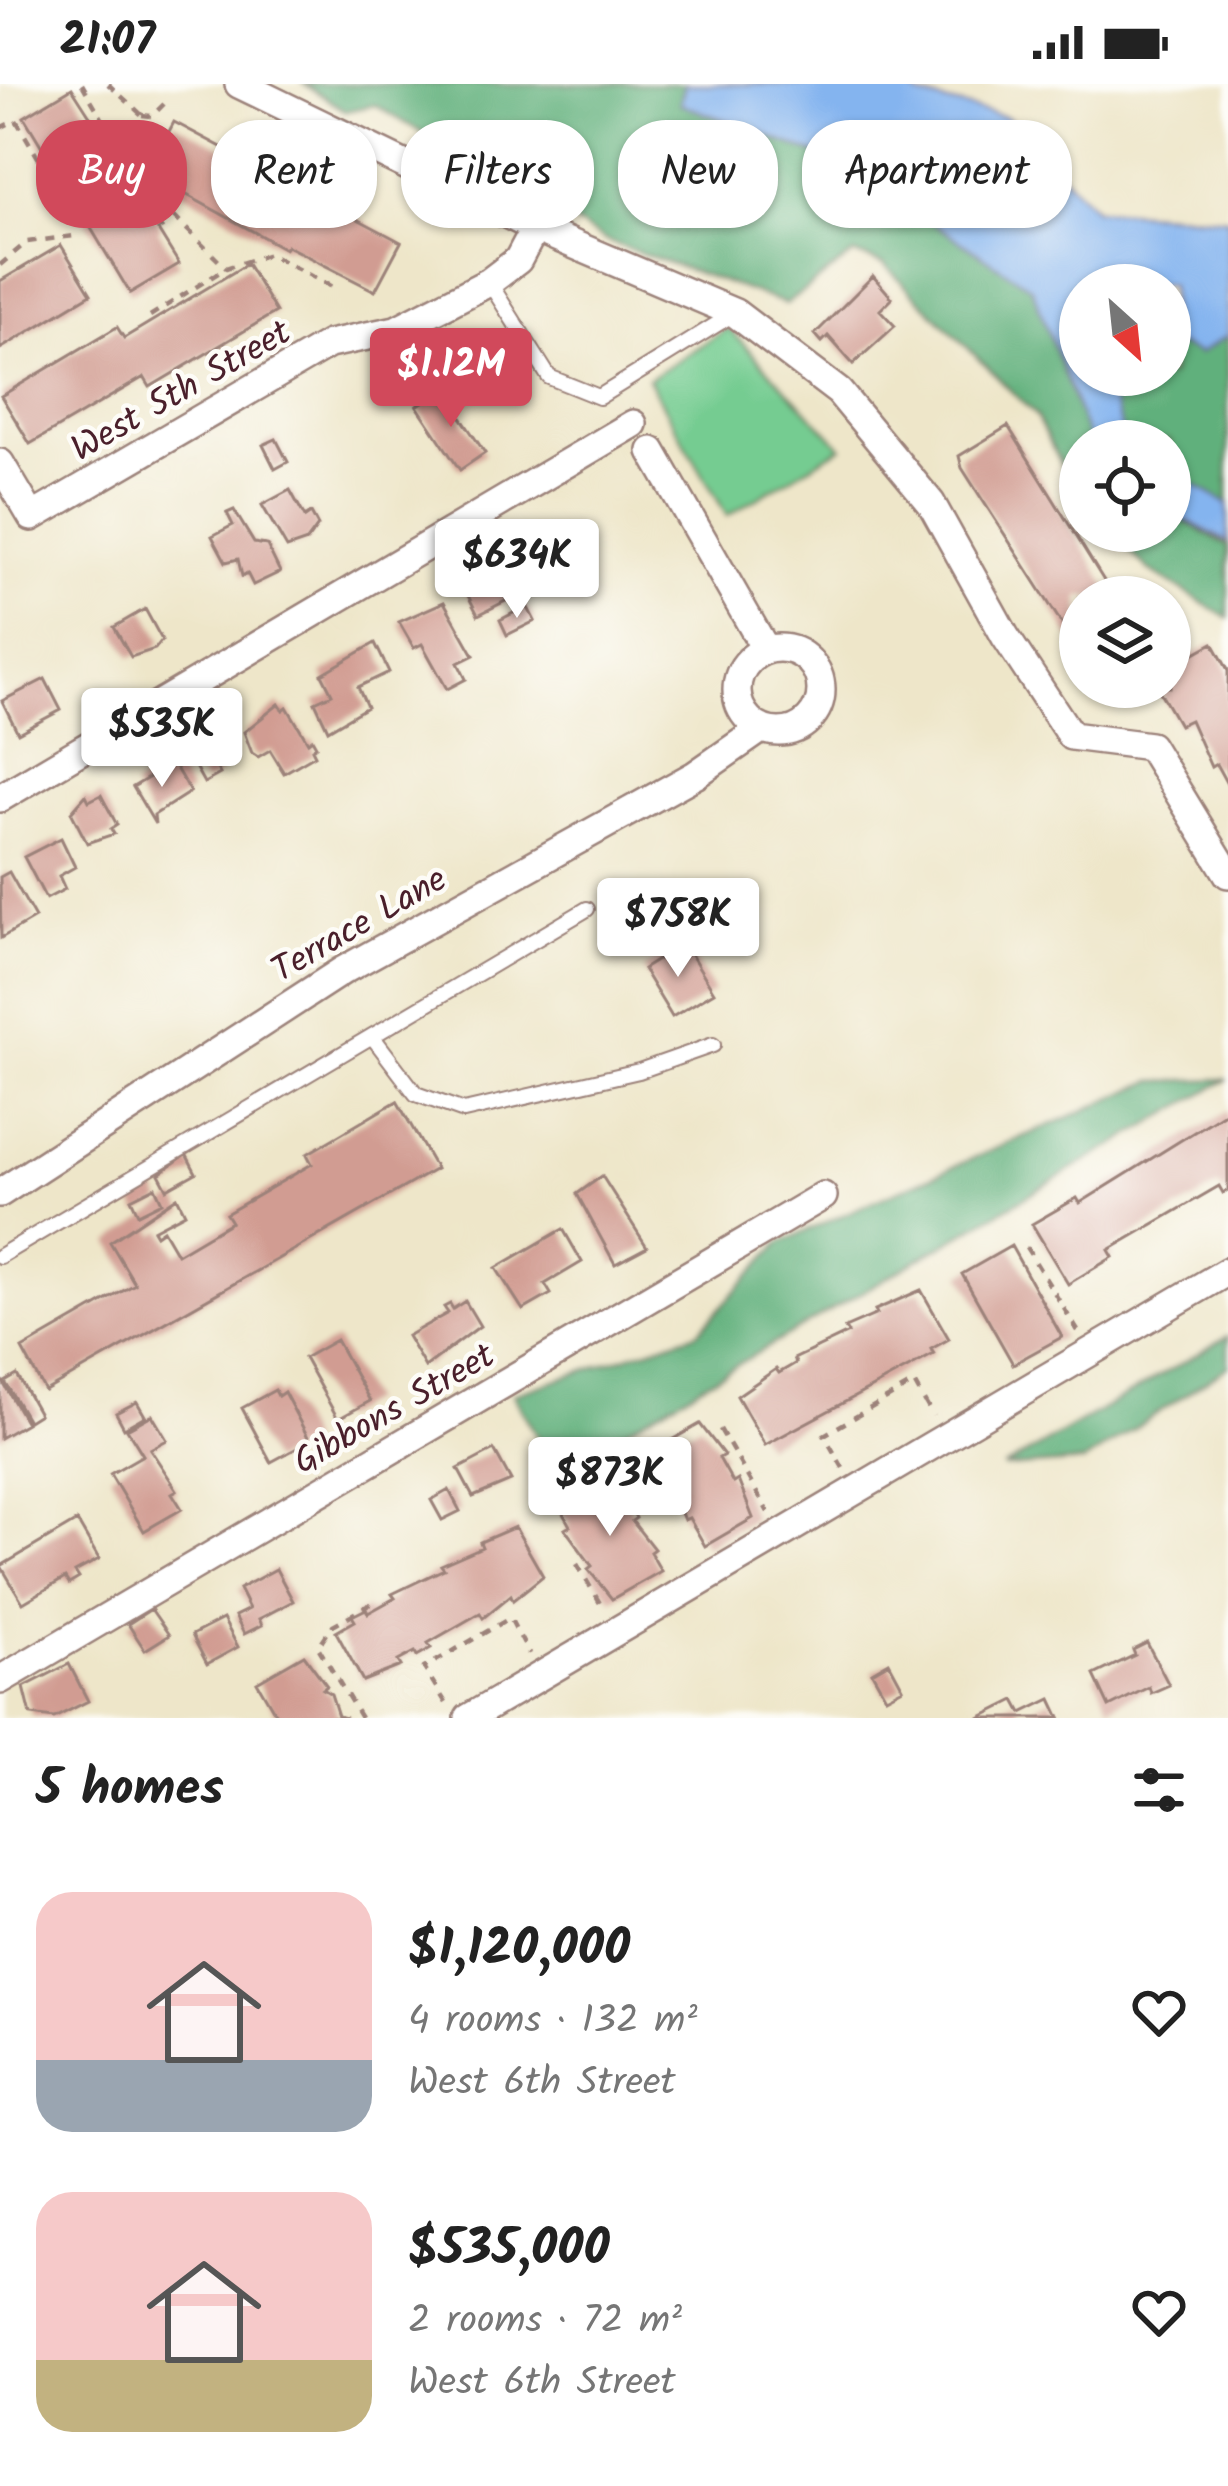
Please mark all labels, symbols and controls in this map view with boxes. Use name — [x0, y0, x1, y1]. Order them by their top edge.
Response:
text: 21:07 — [60, 6, 155, 78]
chip: Buy — [36, 120, 187, 228]
chip: Rent — [211, 120, 377, 228]
chip: Filters — [401, 120, 594, 228]
chip: New — [618, 120, 778, 228]
chip: Apartment — [802, 120, 1072, 228]
north arrow — [1059, 264, 1191, 396]
map controls — [1059, 264, 1191, 708]
street label: West 5th Street — [61, 305, 304, 478]
pin: $1.12M — [353, 328, 549, 430]
text: $1.12M — [397, 336, 505, 398]
button: locate — [1059, 420, 1191, 552]
pin: $634K — [433, 519, 601, 621]
text: $634K — [462, 527, 572, 589]
button: layers — [1059, 576, 1191, 708]
pin: $535K — [78, 688, 246, 790]
text: $535K — [108, 696, 216, 758]
street label: Terrace Lane — [261, 853, 458, 999]
pin: $758K — [594, 878, 762, 980]
text: $758K — [624, 886, 732, 948]
street label: Gibbons Street — [283, 1329, 507, 1491]
pin: $873K — [526, 1437, 694, 1539]
text: $873K — [555, 1445, 665, 1507]
text: 5 homes — [36, 1750, 224, 1831]
icon: filters — [1126, 1757, 1192, 1823]
text: $1,120,000 — [408, 1910, 630, 1991]
icon: home — [132, 1940, 276, 2084]
icon: heart — [1126, 1979, 1192, 2045]
text: 4 rooms · 132 m² — [408, 1991, 697, 2053]
text: West 6th Street — [408, 2053, 676, 2115]
text: $535,000 — [408, 2210, 610, 2291]
icon: home — [132, 2240, 276, 2384]
icon: heart — [1126, 2279, 1192, 2345]
text: 2 rooms · 72 m² — [408, 2291, 682, 2353]
text: West 6th Street — [408, 2353, 676, 2415]

